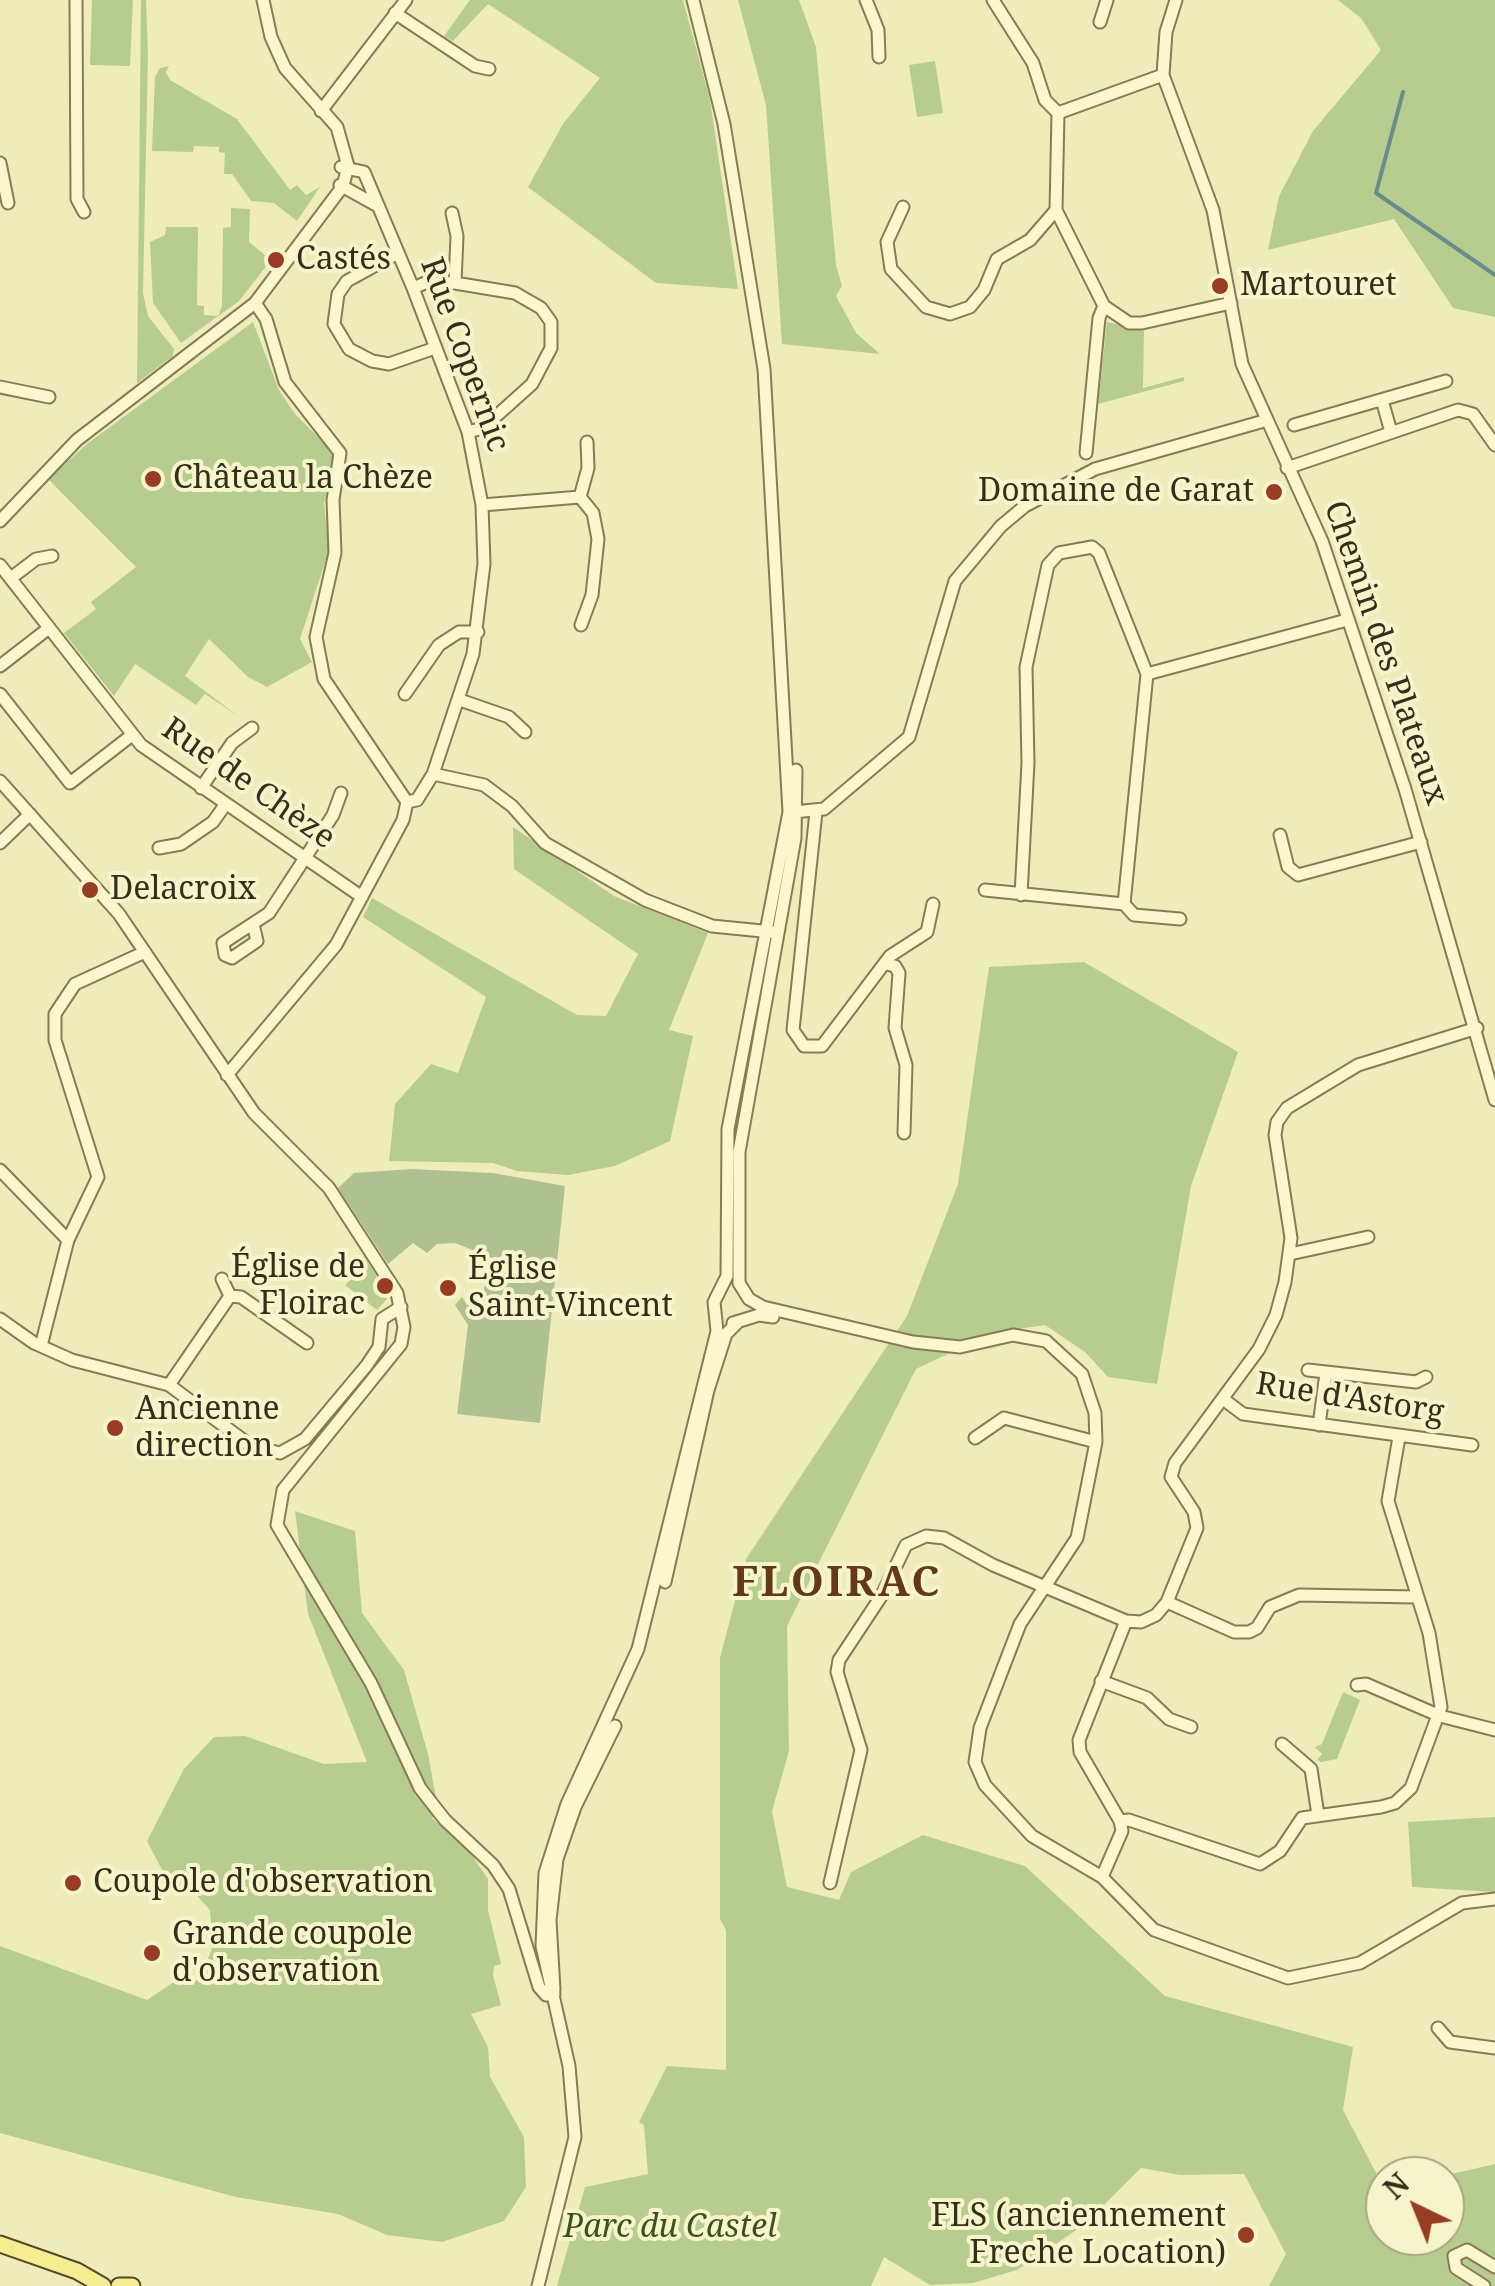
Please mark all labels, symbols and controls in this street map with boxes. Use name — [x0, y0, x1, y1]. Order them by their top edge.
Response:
place label: Castés — [296, 241, 391, 279]
marker: Castés — [265, 249, 287, 271]
street label: Rue Copernic — [411, 253, 517, 457]
place label: Martouret — [1240, 267, 1397, 305]
marker: Martouret — [1209, 275, 1231, 297]
place label: Château la Chèze — [173, 460, 433, 498]
marker: Château la Chèze — [142, 468, 164, 490]
place label: Domaine de Garat — [978, 473, 1254, 511]
marker: Domaine de Garat — [1263, 481, 1285, 503]
street label: Chemin des Plateaux — [1315, 496, 1455, 810]
street label: Rue de Chèze — [154, 710, 342, 858]
place label: Delacroix — [110, 871, 256, 909]
marker: Delacroix — [79, 879, 101, 901]
place label: Église de Floirac — [231, 1249, 365, 1324]
place label: Église Saint-Vincent — [468, 1251, 673, 1326]
marker: Église de Floirac — [374, 1275, 396, 1297]
marker: Église Saint-Vincent — [437, 1277, 459, 1299]
street label: Rue d'Astorg — [1253, 1365, 1447, 1433]
place label: Ancienne direction — [135, 1391, 280, 1466]
marker: Ancienne direction — [104, 1417, 126, 1439]
district label: FLOIRAC — [732, 1559, 942, 1609]
place label: Coupole d'observation — [93, 1864, 433, 1902]
marker: Coupole d'observation — [62, 1872, 84, 1894]
place label: Grande coupole d'observation — [172, 1916, 413, 1991]
marker: Grande coupole d'observation — [141, 1942, 163, 1964]
north arrow — [1365, 2156, 1465, 2256]
text: N — [1375, 2164, 1417, 2207]
place label: FLS (anciennement Freche Location) — [931, 2198, 1226, 2273]
park label: Parc du Castel — [563, 2209, 777, 2247]
marker: FLS (anciennement Freche Location) — [1235, 2224, 1257, 2246]

